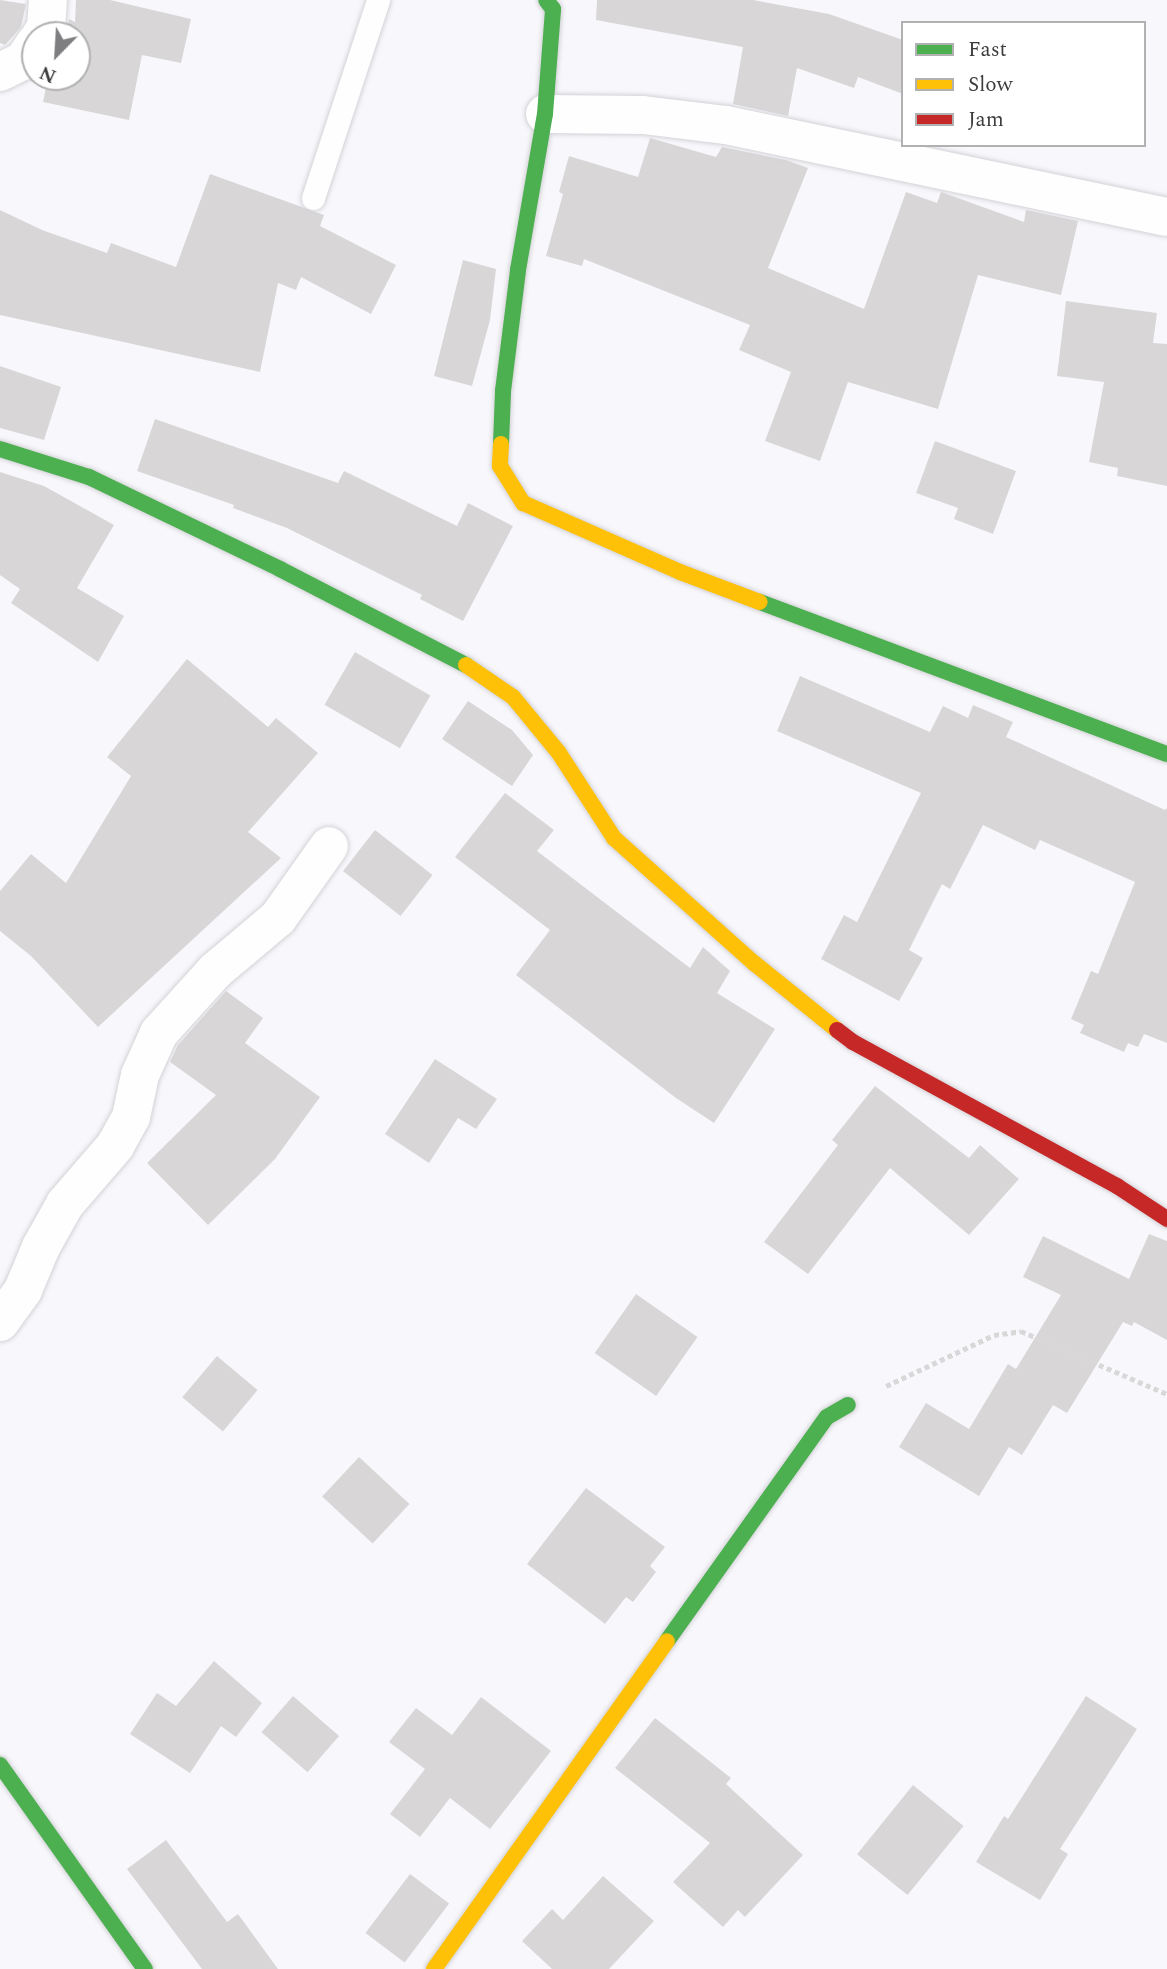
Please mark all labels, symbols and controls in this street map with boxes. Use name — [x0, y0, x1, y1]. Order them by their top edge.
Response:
north arrow — [21, 21, 91, 91]
legend — [901, 21, 1146, 147]
text: Fast — [968, 34, 1007, 66]
text: N — [35, 57, 61, 90]
text: Slow — [968, 69, 1012, 101]
text: Jam — [968, 104, 1004, 136]

